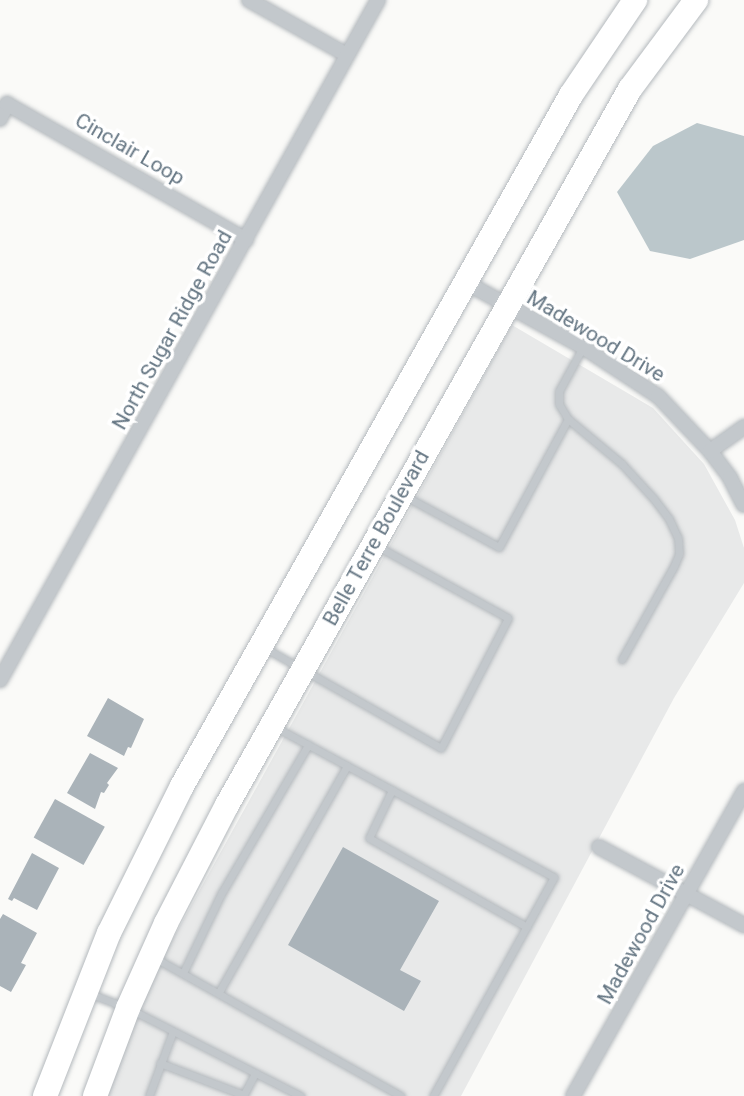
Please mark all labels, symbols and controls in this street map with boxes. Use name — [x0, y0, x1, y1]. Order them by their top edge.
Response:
street label: Cinclair Loop — [71, 107, 189, 191]
street label: North Sugar Ridge Road — [107, 226, 237, 434]
street label: Madewood Drive — [522, 285, 670, 387]
street label: Belle Terre Boulevard — [317, 446, 435, 630]
street label: Madewood Drive — [592, 859, 690, 1009]

